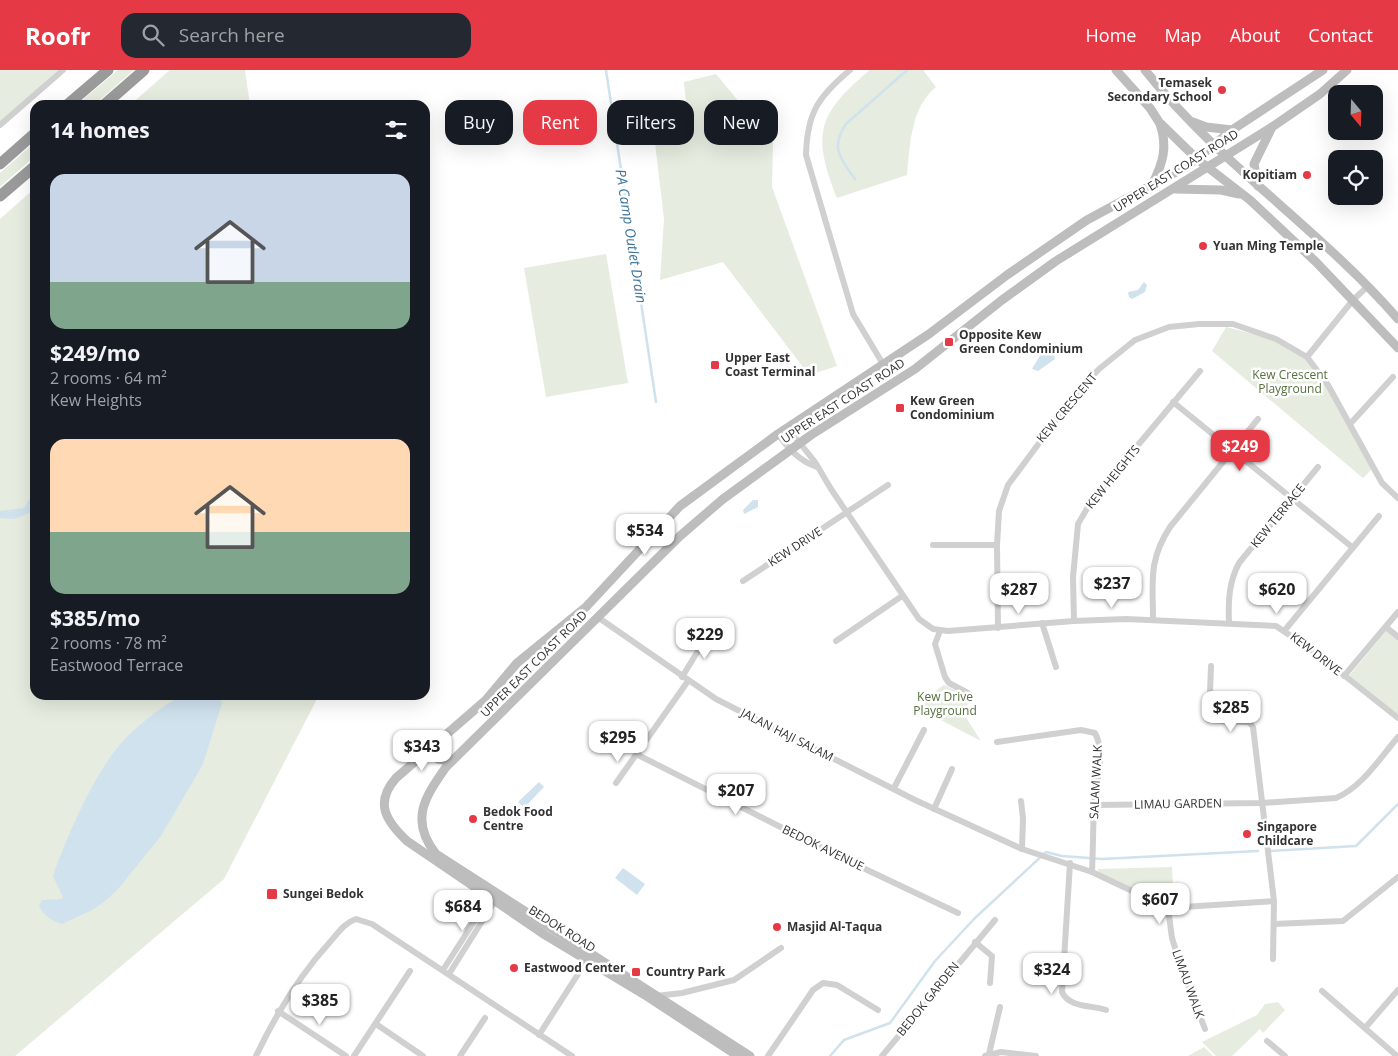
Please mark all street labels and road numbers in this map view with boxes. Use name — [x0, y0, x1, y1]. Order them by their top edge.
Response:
street label: UPPER EAST COAST ROAD — [1110, 125, 1242, 216]
street label: UPPER EAST COAST ROAD — [777, 354, 908, 447]
street label: KEW CRESCENT — [1032, 369, 1101, 446]
street label: KEW HEIGHTS — [1082, 441, 1144, 512]
street label: KEW TERRACE — [1246, 480, 1309, 551]
street label: KEW DRIVE — [764, 523, 825, 570]
street label: UPPER EAST COAST ROAD — [476, 606, 591, 721]
street label: KEW DRIVE — [1287, 628, 1346, 679]
street label: JALAN HAJI SALAM — [737, 703, 836, 765]
street label: SALAM WALK — [1085, 744, 1106, 819]
street label: LIMAU GARDEN — [1134, 794, 1222, 813]
street label: BEDOK AVENUE — [780, 820, 867, 875]
street label: BEDOK ROAD — [526, 901, 599, 956]
street label: LIMAU WALK — [1168, 947, 1209, 1021]
street label: BEDOK GARDEN — [892, 958, 963, 1039]

